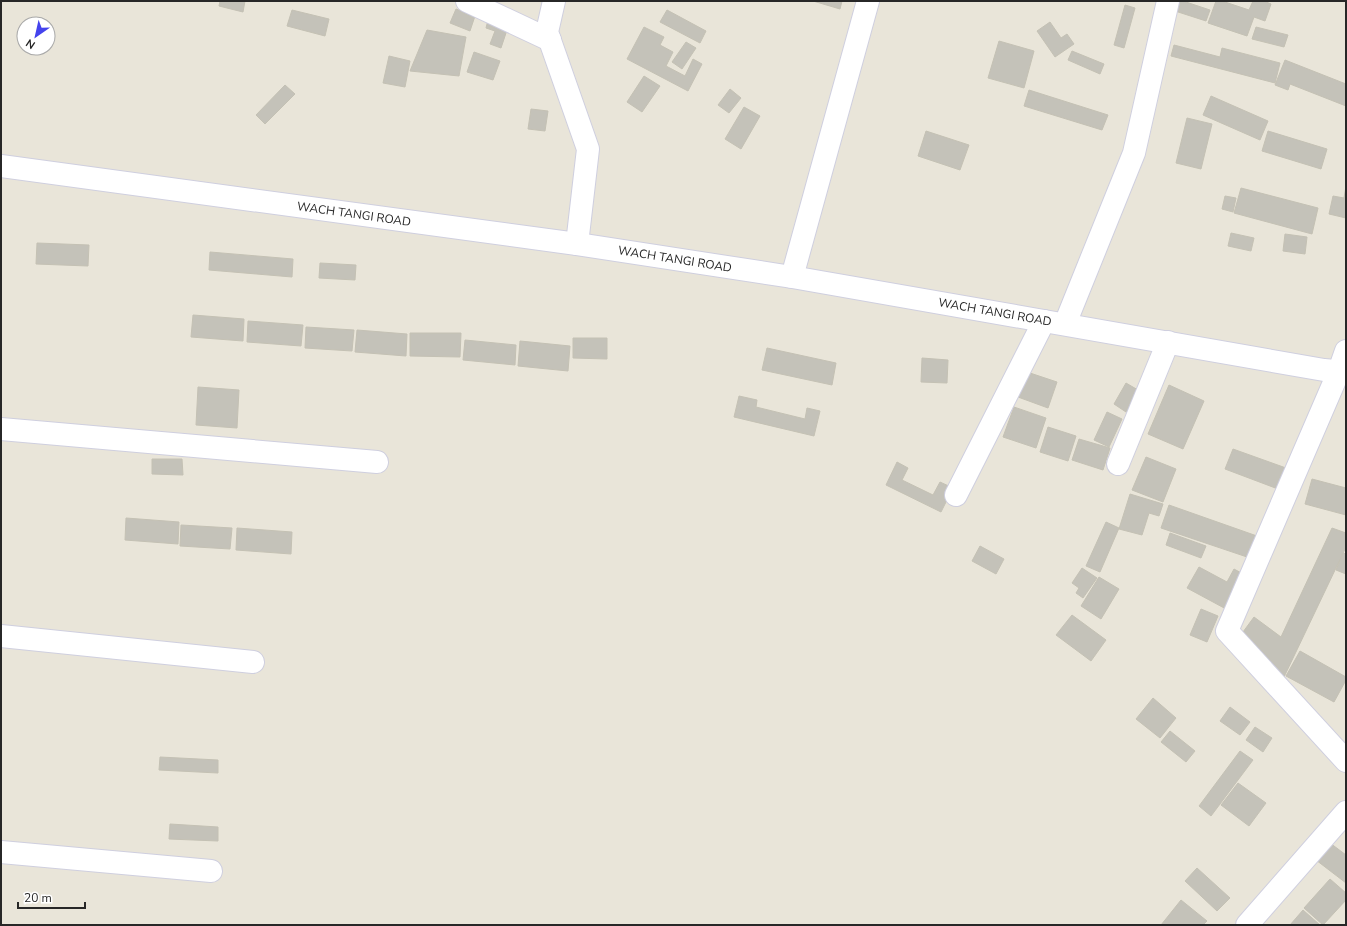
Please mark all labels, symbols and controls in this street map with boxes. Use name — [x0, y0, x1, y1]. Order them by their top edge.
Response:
north arrow — [16, 16, 56, 56]
text: N — [23, 35, 38, 52]
street label: WACH TANGI ROAD — [296, 198, 412, 230]
street label: WACH TANGI ROAD — [617, 242, 733, 276]
street label: WACH TANGI ROAD — [937, 294, 1053, 330]
scale bar — [18, 884, 85, 910]
text: 20 m — [24, 890, 52, 906]

